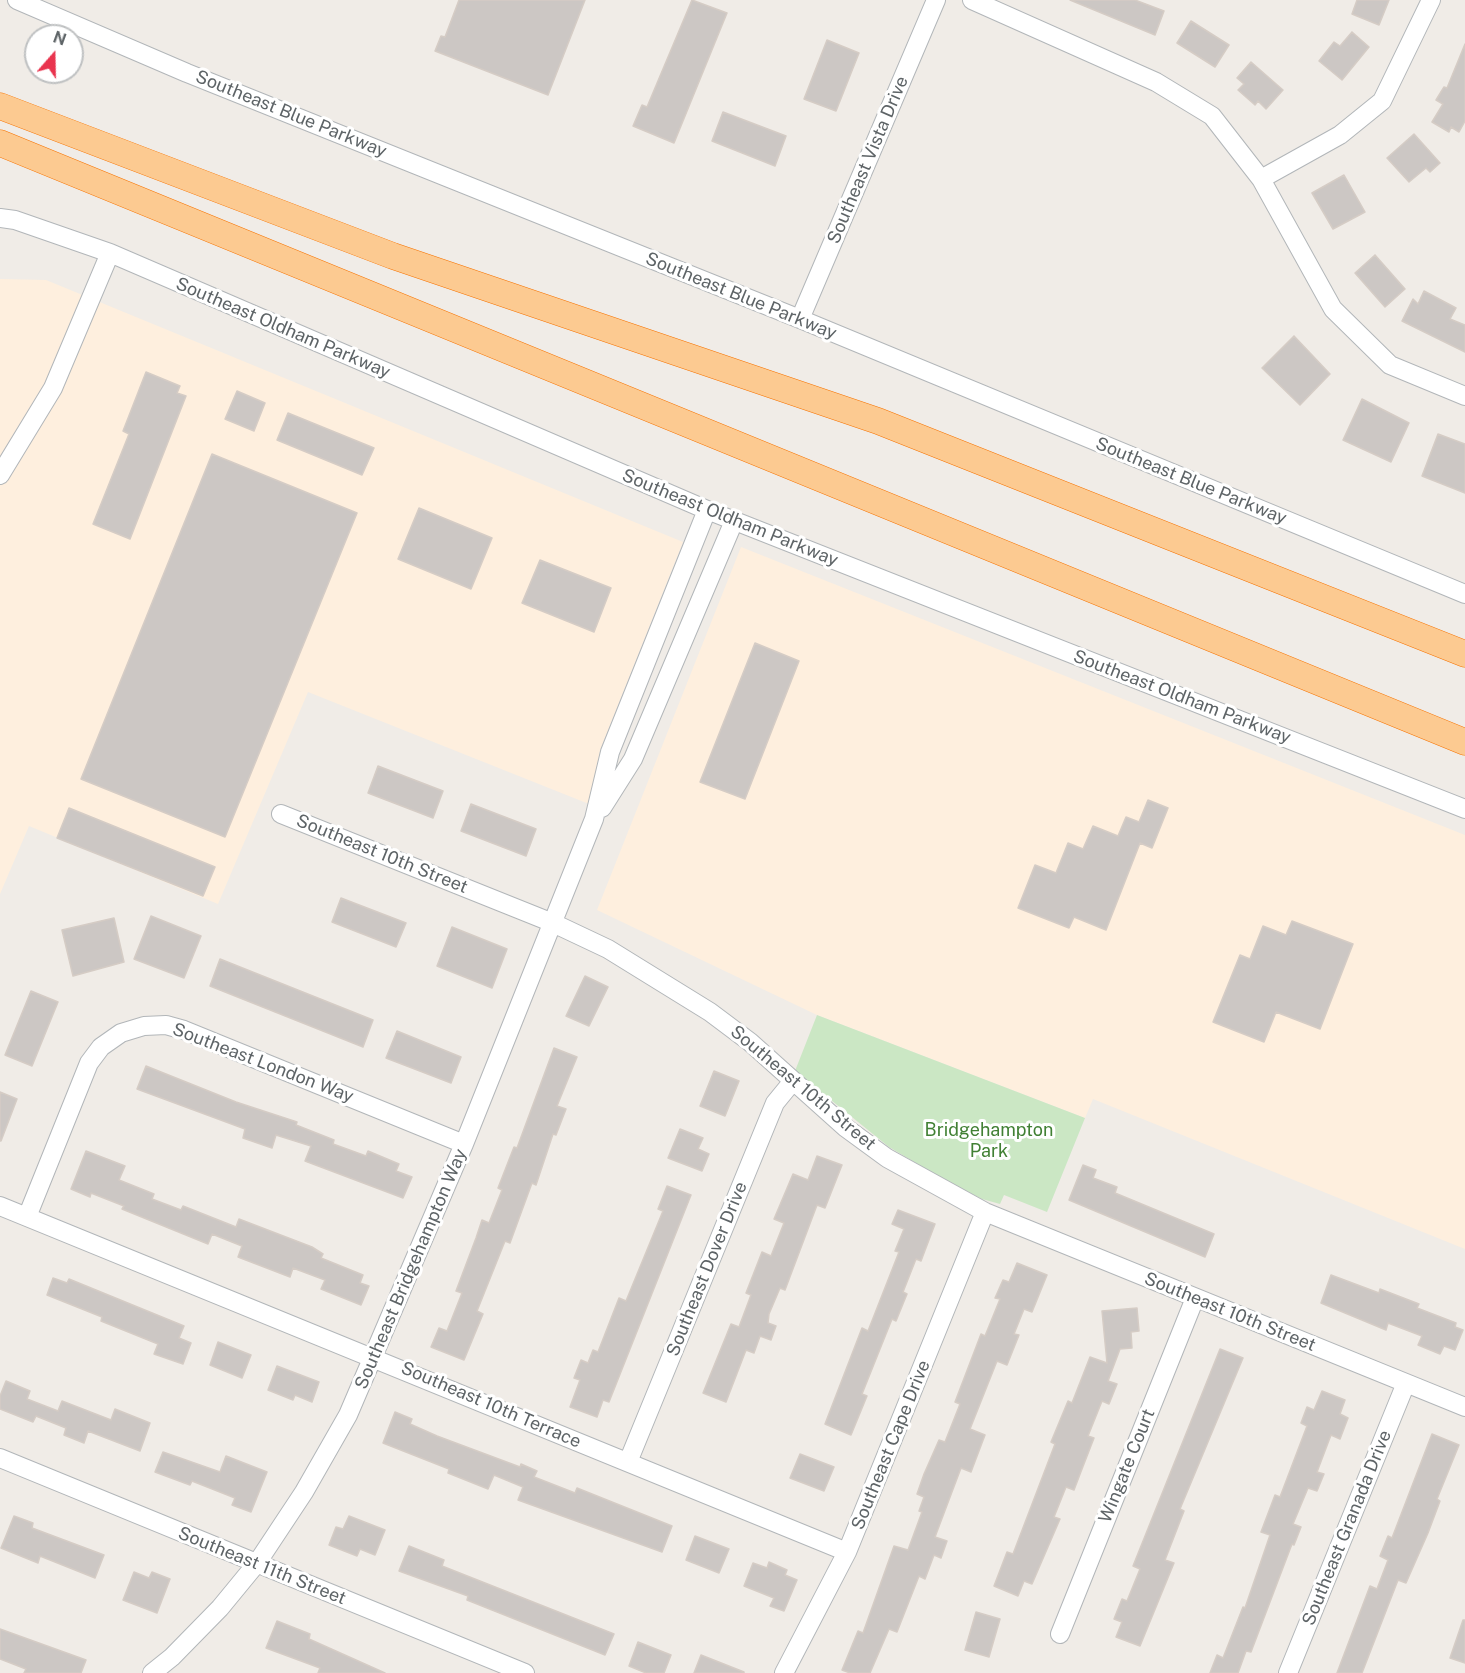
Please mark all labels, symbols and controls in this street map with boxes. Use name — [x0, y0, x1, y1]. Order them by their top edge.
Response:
north arrow — [24, 24, 84, 84]
text: N — [51, 27, 69, 50]
street label: Southeast Blue Parkway — [192, 66, 390, 162]
street label: Southeast Vista Drive — [823, 73, 913, 247]
street label: Southeast Blue Parkway — [642, 248, 840, 344]
street label: Southeast Oldham Parkway — [172, 273, 394, 383]
street label: Southeast Blue Parkway — [1092, 433, 1290, 529]
street label: Southeast Oldham Parkway — [619, 465, 841, 571]
street label: Southeast Oldham Parkway — [1070, 645, 1294, 749]
street label: Southeast 10th Street — [293, 810, 471, 898]
street label: Southeast London Way — [169, 1018, 357, 1108]
street label: Southeast 10th Street — [726, 1021, 880, 1155]
park label: Bridgehampton Park — [925, 1119, 1053, 1162]
street label: Southeast Bridgehampton Way — [350, 1146, 472, 1392]
street label: Southeast Dover Drive — [662, 1179, 752, 1359]
street label: Southeast 10th Street — [1141, 1268, 1319, 1356]
street label: Southeast 10th Terrace — [398, 1357, 584, 1453]
street label: Southeast Cape Drive — [847, 1357, 935, 1533]
street label: Wingate Court — [1094, 1406, 1160, 1526]
street label: Southeast Granada Drive — [1298, 1427, 1396, 1629]
street label: Southeast 11th Street — [175, 1522, 349, 1610]

